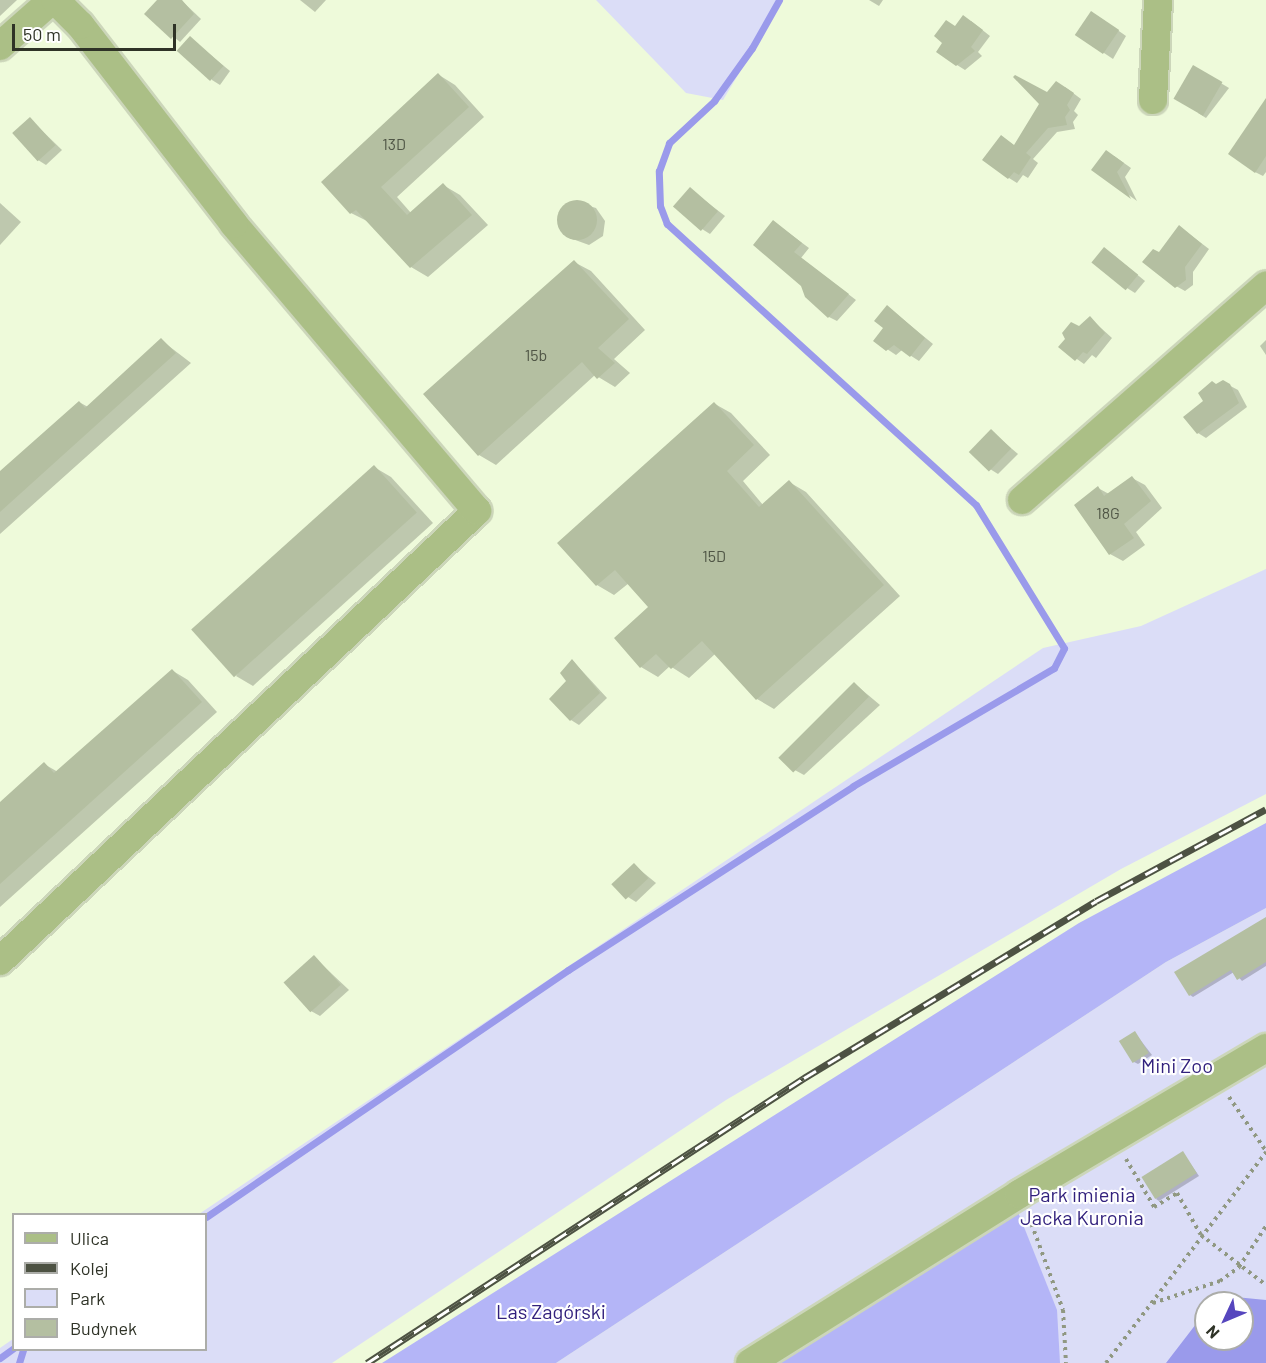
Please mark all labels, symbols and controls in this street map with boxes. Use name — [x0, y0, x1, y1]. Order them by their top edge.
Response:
scale bar — [15, 12, 178, 50]
text: 50 m — [23, 23, 61, 45]
house number: 13D — [382, 134, 406, 154]
house number: 15b — [525, 345, 547, 365]
house number: 18G — [1096, 503, 1120, 523]
house number: 15D — [702, 546, 726, 566]
park label: Mini Zoo — [1141, 1053, 1213, 1077]
park label: Park imienia Jacka Kuronia — [1020, 1182, 1144, 1229]
legend — [12, 1213, 207, 1351]
text: Ulica — [70, 1227, 109, 1249]
text: Kolej — [70, 1257, 109, 1279]
text: Park — [70, 1287, 105, 1309]
north arrow — [1194, 1291, 1254, 1351]
park label: Las Zagórski — [496, 1299, 606, 1323]
text: Budynek — [70, 1317, 137, 1339]
text: N — [1202, 1322, 1223, 1343]

